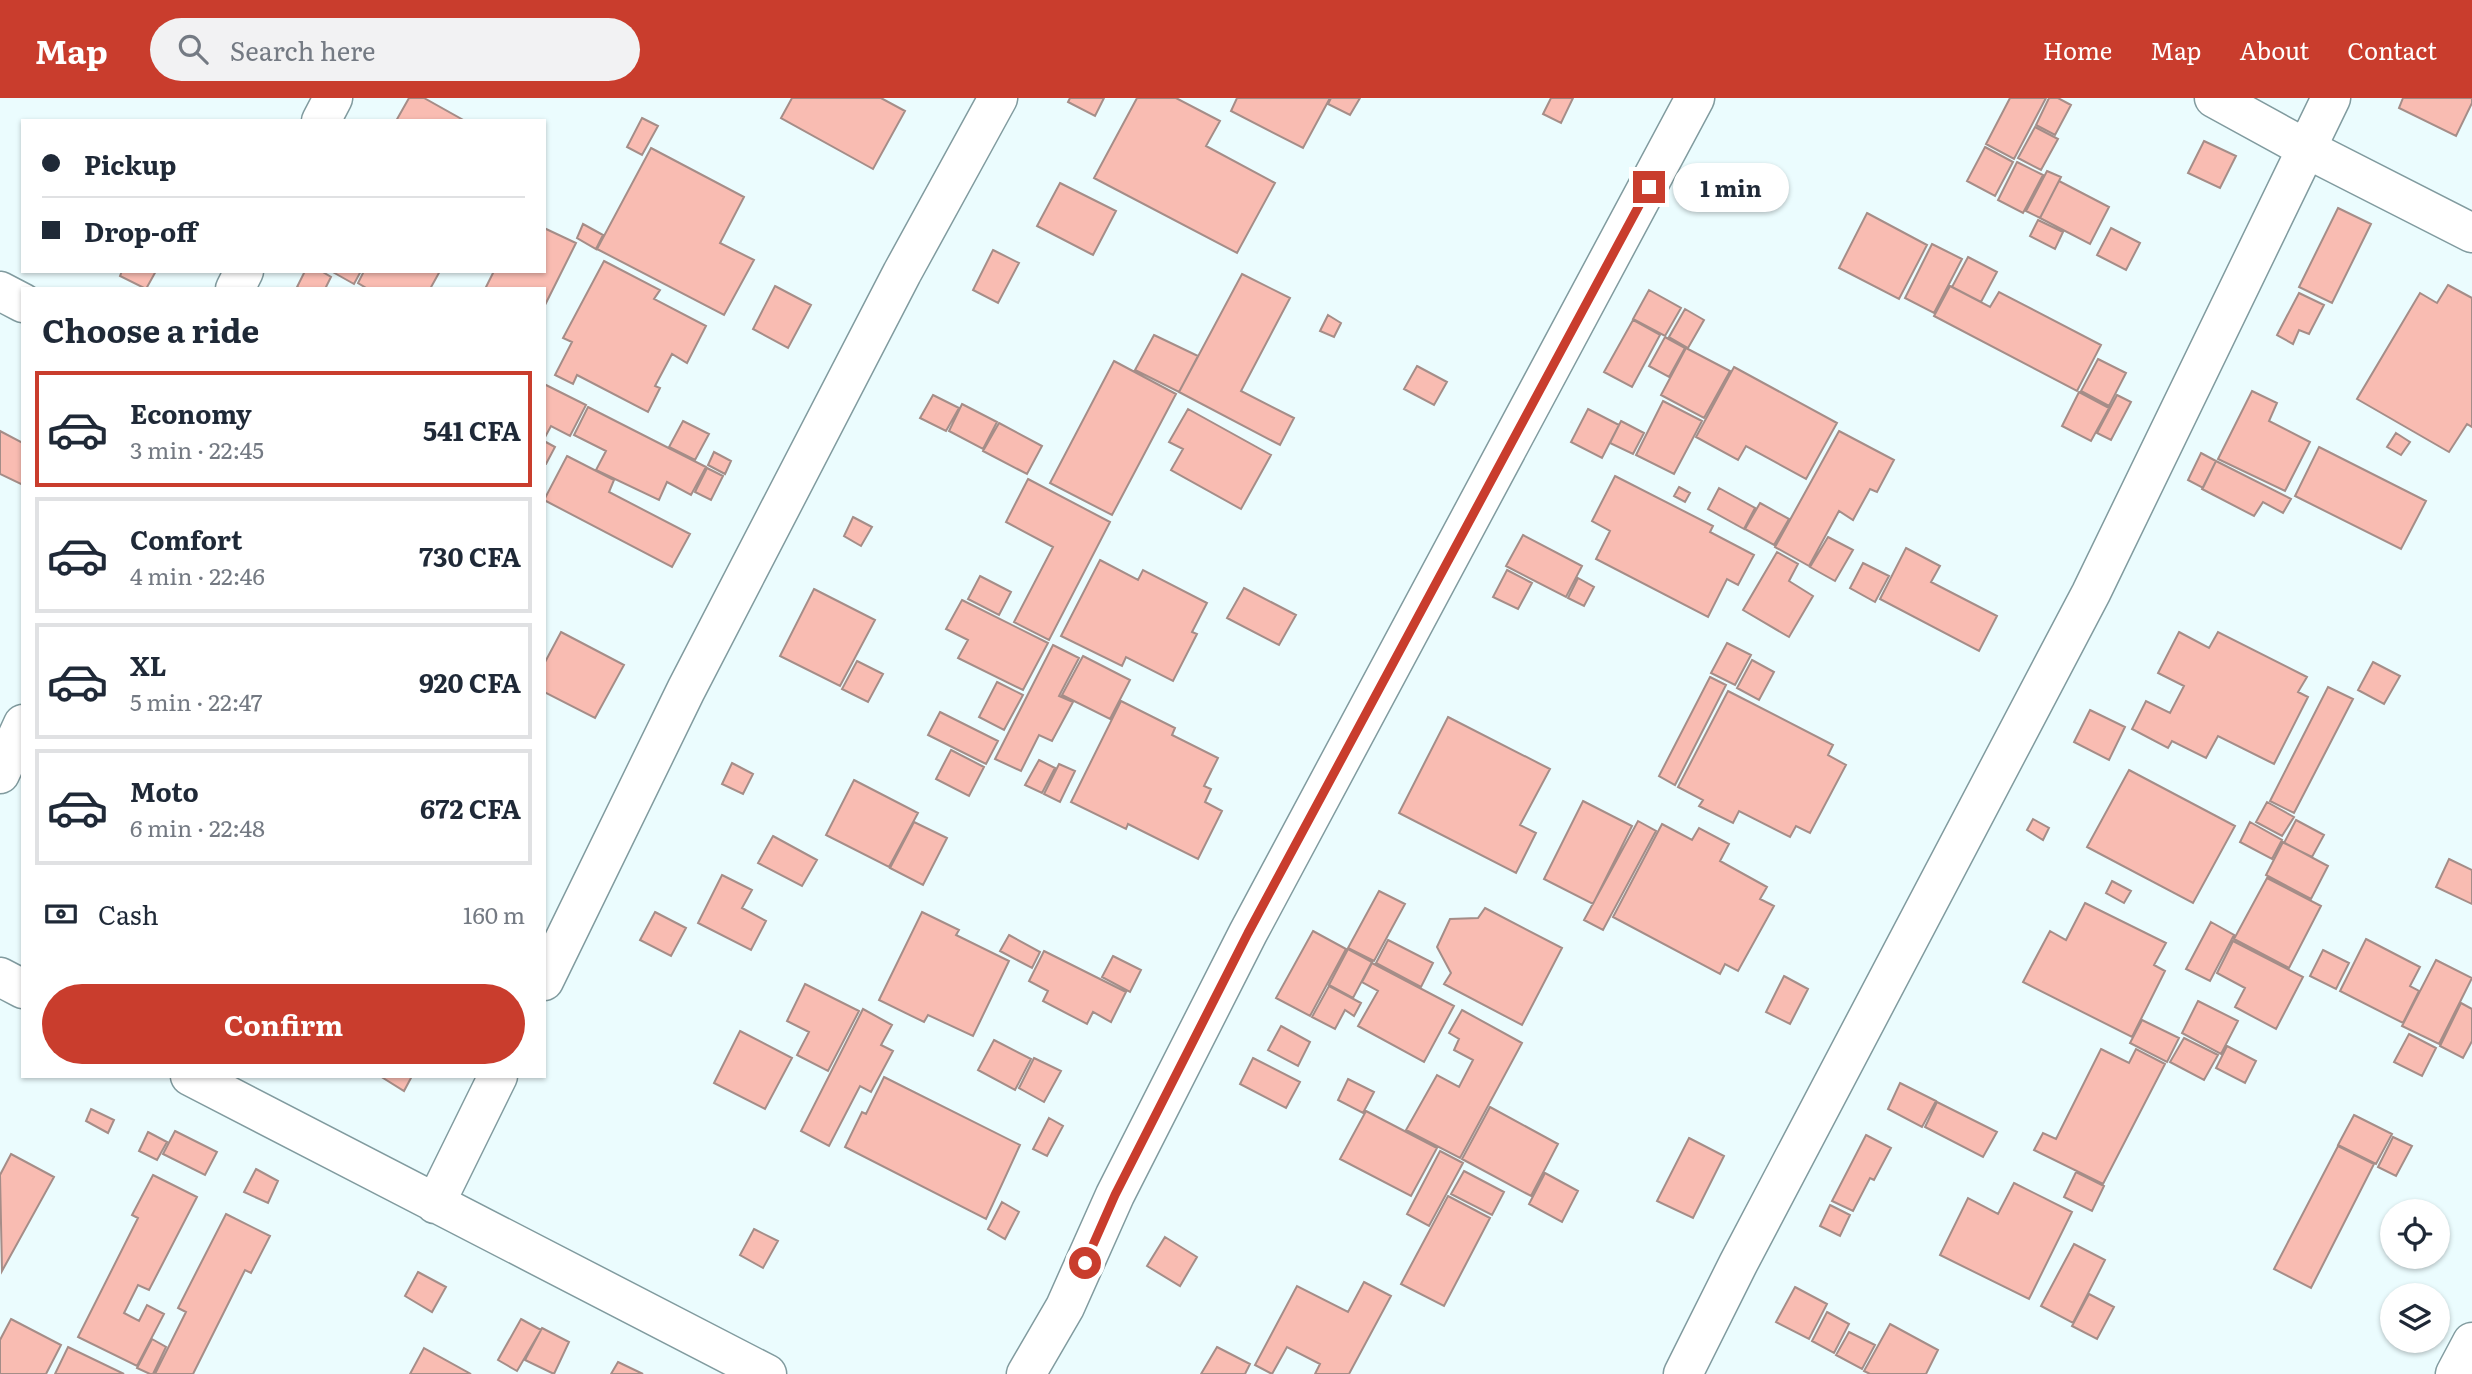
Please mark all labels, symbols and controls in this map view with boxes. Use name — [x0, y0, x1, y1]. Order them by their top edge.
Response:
search box — [150, 18, 640, 81]
text: Map — [35, 25, 108, 74]
icon: search — [174, 30, 212, 68]
text: Search here — [230, 30, 376, 69]
text: Home — [2043, 32, 2112, 67]
text: Map — [2150, 32, 2201, 67]
text: About — [2239, 32, 2309, 67]
text: Contact — [2347, 32, 2437, 67]
text: Pickup — [84, 144, 176, 183]
callout: 1 min — [1674, 162, 1789, 212]
text: 1 min — [1700, 170, 1762, 204]
route end — [1633, 171, 1665, 203]
text: Drop-off — [84, 211, 197, 250]
text: Choose a ride — [42, 305, 259, 353]
text: Economy — [130, 393, 252, 432]
icon: car — [46, 398, 109, 461]
text: 541 CFA — [423, 410, 521, 449]
text: 3 min · 22:45 — [130, 432, 264, 466]
text: Comfort — [130, 519, 242, 558]
icon: car — [46, 524, 109, 587]
text: 730 CFA — [419, 536, 521, 575]
text: 4 min · 22:46 — [130, 558, 265, 592]
text: XL — [130, 645, 167, 684]
icon: car — [46, 650, 109, 713]
text: 920 CFA — [419, 662, 521, 701]
text: 5 min · 22:47 — [130, 684, 262, 718]
text: Moto — [130, 771, 199, 810]
icon: car — [46, 776, 109, 839]
text: 672 CFA — [420, 788, 521, 827]
text: 6 min · 22:48 — [130, 810, 265, 844]
text: Cash — [98, 894, 159, 933]
icon: cash — [42, 895, 80, 933]
text: 160 m — [463, 897, 525, 931]
button: Confirm — [42, 984, 525, 1064]
map controls — [2380, 1199, 2450, 1353]
button: locate — [2380, 1199, 2450, 1269]
route start — [1069, 1247, 1101, 1279]
button: layers — [2380, 1283, 2450, 1353]

